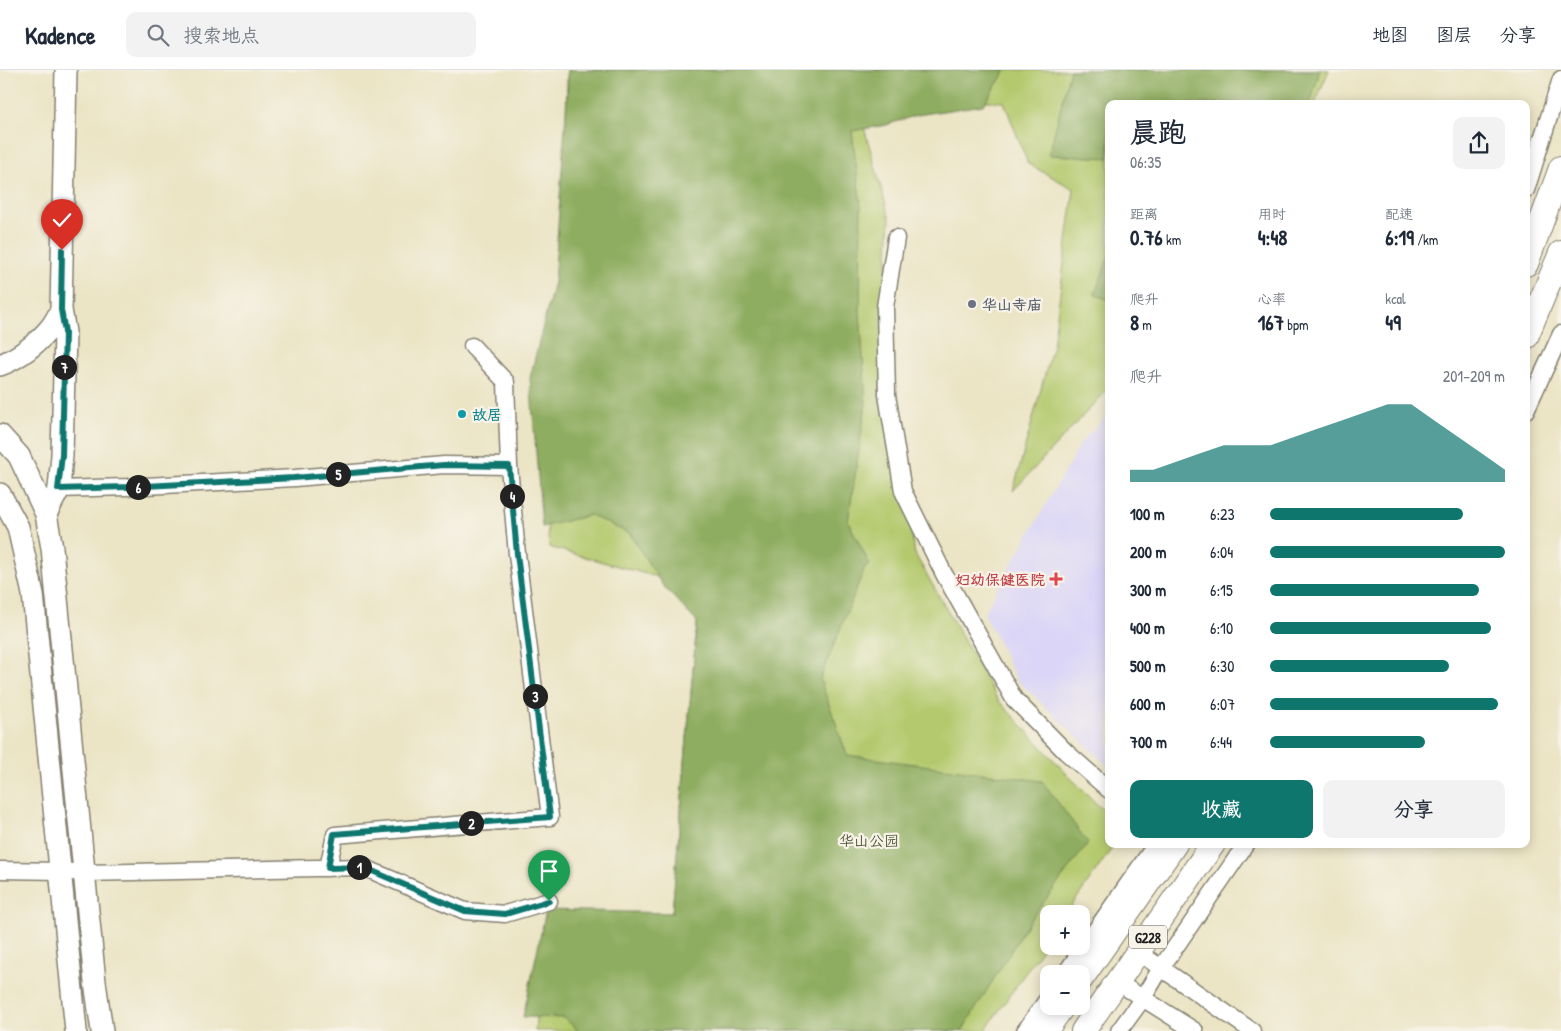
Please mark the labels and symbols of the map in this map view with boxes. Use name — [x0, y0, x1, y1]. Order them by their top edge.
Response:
pin — [41, 199, 83, 250]
place label: 华山寺庙 — [982, 294, 1042, 315]
marker: 华山寺庙 — [966, 298, 978, 310]
pin: 7 — [52, 354, 76, 380]
place label: 故居 — [472, 404, 502, 425]
marker: 故居 — [456, 408, 468, 420]
pin: 5 — [326, 462, 350, 486]
pin: 6 — [126, 474, 150, 500]
pin: 4 — [500, 484, 524, 508]
place label: 妇幼保健医院 — [955, 569, 1045, 590]
marker: 妇幼保健医院 — [1049, 572, 1063, 586]
pin: 3 — [522, 684, 548, 708]
pin: 2 — [458, 810, 484, 836]
park label: 华山公园 — [839, 830, 899, 851]
pin — [528, 850, 570, 901]
pin: 1 — [346, 854, 372, 880]
road number: G228 — [1129, 926, 1167, 949]

